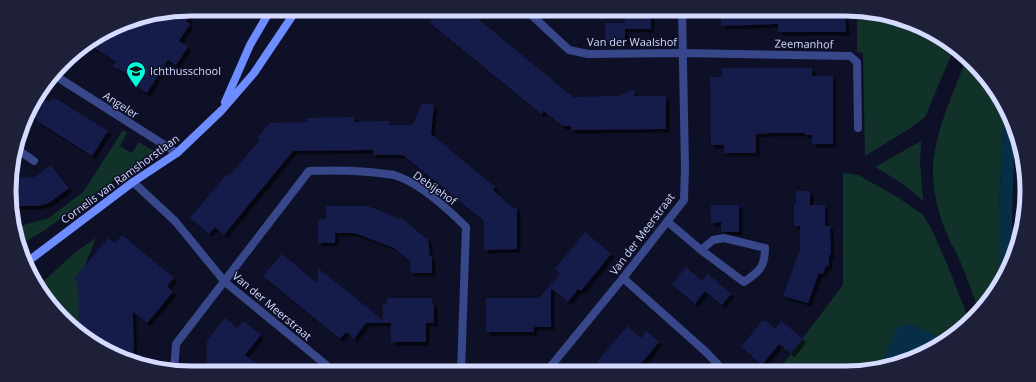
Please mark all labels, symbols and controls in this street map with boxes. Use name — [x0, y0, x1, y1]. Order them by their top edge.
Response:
street label: Van der Waalshof — [587, 34, 678, 49]
street label: Zeemanhof — [774, 35, 835, 52]
school or university icon: Ichthusschool — [125, 60, 147, 88]
place label: Ichthusschool — [150, 63, 221, 78]
street label: Angeler — [101, 88, 142, 122]
street label: Cornelis van Ramshorstlaan — [57, 131, 182, 227]
street label: Debijehof — [411, 167, 461, 209]
street label: Van der Meerstraat — [606, 190, 677, 278]
street label: Van der Meerstraat — [230, 268, 315, 343]

